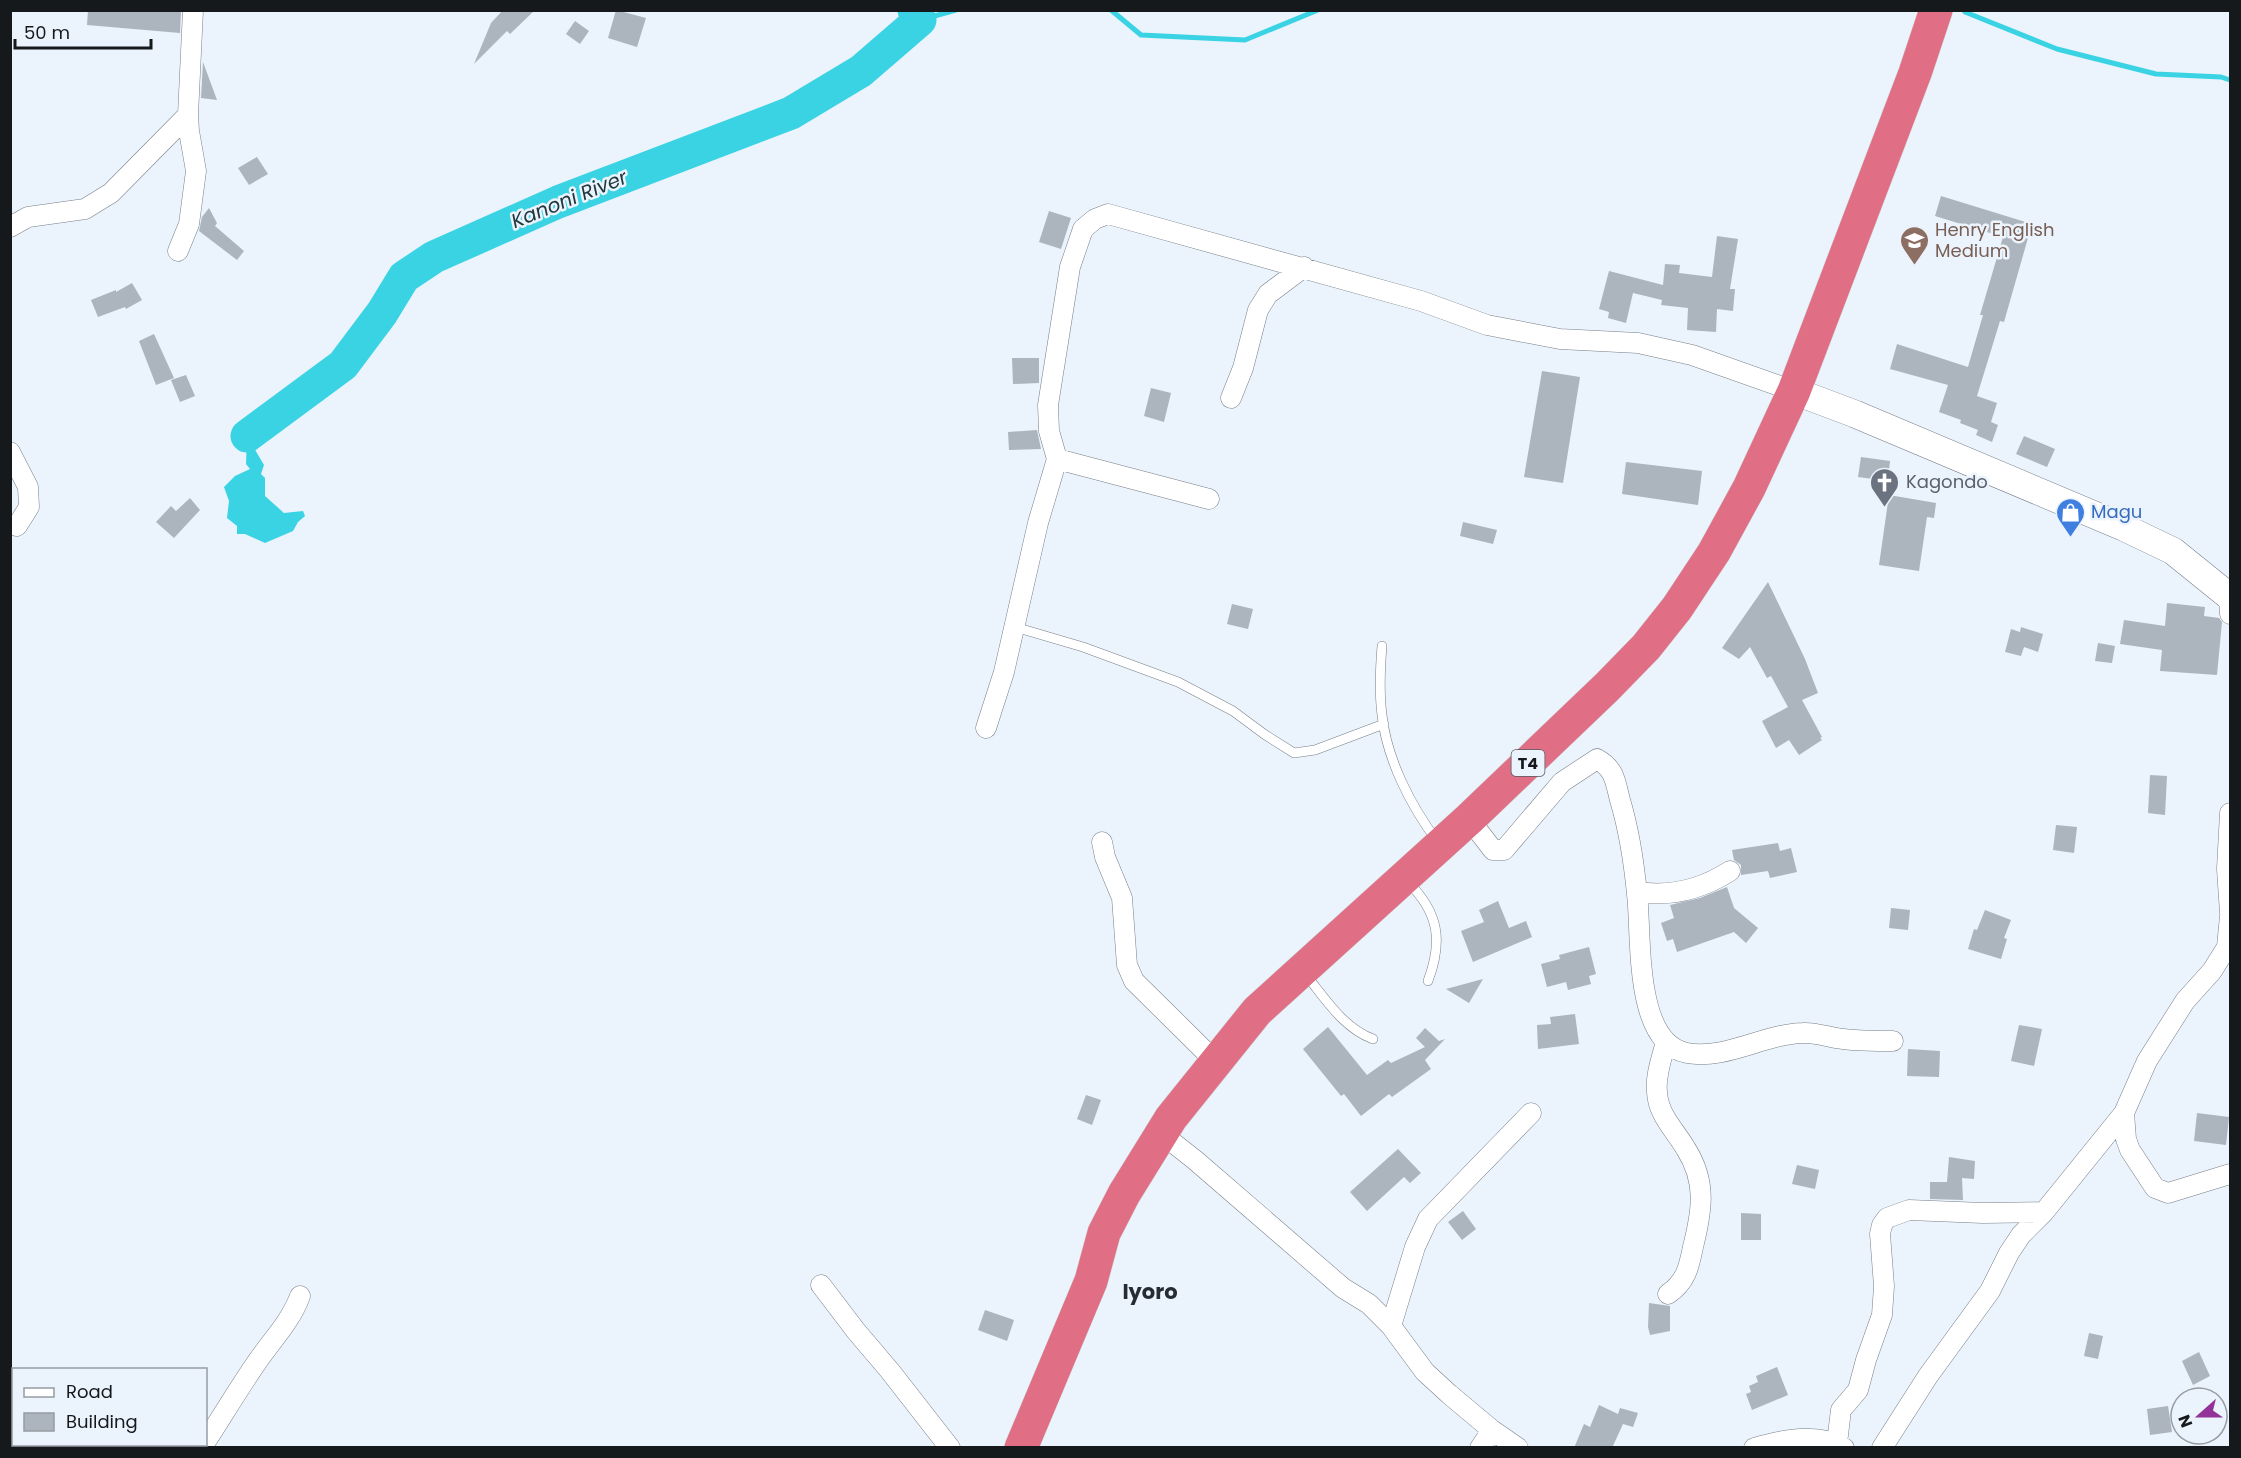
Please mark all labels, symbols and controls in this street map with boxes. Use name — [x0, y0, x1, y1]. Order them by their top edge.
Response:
scale bar — [15, 12, 152, 50]
text: 50 m — [24, 20, 70, 45]
water label: Kanoni River — [507, 163, 632, 235]
place label: Henry English Medium — [1935, 217, 2054, 263]
school or university icon: Henry English Medium — [1898, 224, 1930, 266]
church icon: Kagondo — [1869, 466, 1901, 508]
place label: Kagondo — [1906, 469, 1988, 494]
shop icon: Magu — [2054, 496, 2086, 538]
place label: Magu — [2091, 499, 2142, 524]
road number: T4 — [1512, 750, 1544, 776]
district label: Iyoro — [1122, 1277, 1178, 1306]
legend — [12, 1368, 207, 1446]
text: Road — [66, 1379, 113, 1404]
north arrow — [2169, 1386, 2229, 1446]
text: Building — [66, 1409, 138, 1434]
text: N — [2173, 1411, 2198, 1431]

